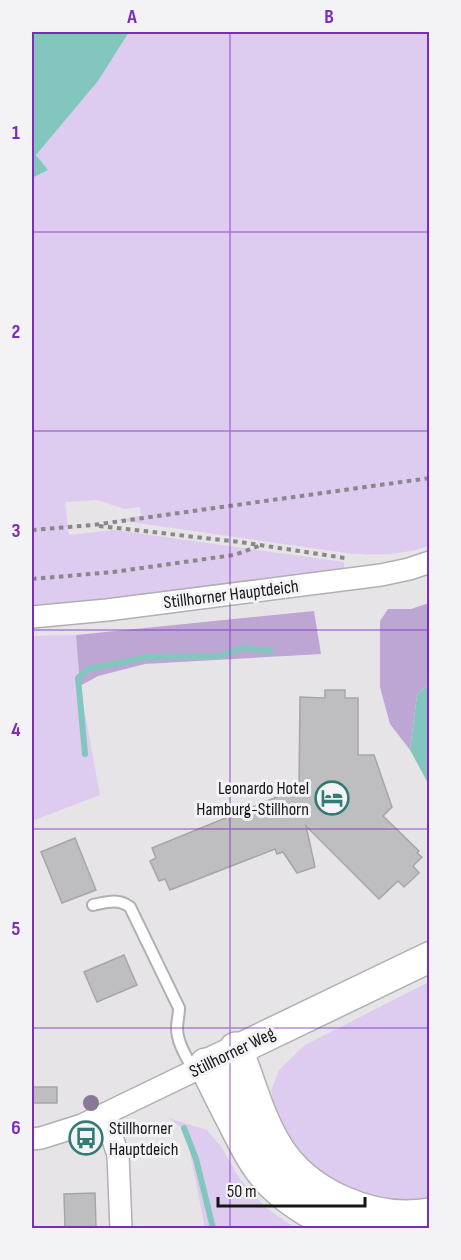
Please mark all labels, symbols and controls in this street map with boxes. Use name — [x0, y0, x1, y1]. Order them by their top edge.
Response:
text: A — [126, 5, 137, 29]
text: B — [324, 5, 334, 29]
text: 1 — [12, 121, 20, 145]
text: 2 — [12, 320, 20, 344]
text: 3 — [12, 519, 21, 543]
street label: Stillhorner Hauptdeich — [162, 576, 300, 613]
text: 4 — [11, 718, 21, 742]
place label: Leonardo Hotel Hamburg-Stillhorn — [196, 778, 309, 820]
hotel icon: Leonardo Hotel Hamburg-Stillhorn — [314, 780, 350, 816]
text: 5 — [12, 917, 21, 941]
street label: Stillhorner Weg — [186, 1023, 278, 1082]
text: 6 — [11, 1116, 21, 1140]
place label: Stillhorner Hauptdeich — [109, 1118, 178, 1160]
bus stop icon: Stillhorner Hauptdeich — [68, 1120, 104, 1156]
scale bar — [218, 1170, 365, 1208]
text: 50 m — [227, 1181, 257, 1202]

